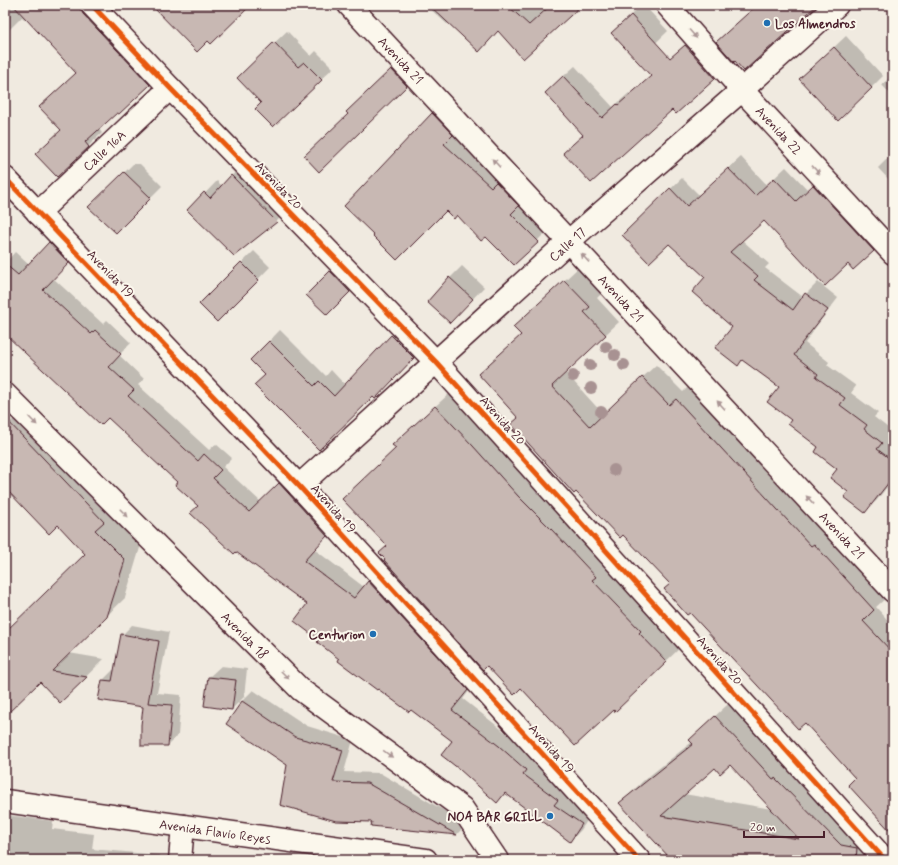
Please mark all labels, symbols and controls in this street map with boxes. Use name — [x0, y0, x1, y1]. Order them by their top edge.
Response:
place label: Los Almendros — [775, 16, 856, 33]
marker: Los Almendros — [762, 18, 772, 28]
one-way arrow — [688, 29, 697, 39]
street label: Avenida 21 — [374, 34, 426, 88]
street label: Avenida 22 — [751, 103, 805, 159]
street label: Calle 16A — [80, 127, 130, 175]
street label: Avenida 20 — [251, 158, 305, 214]
one-way arrow — [492, 158, 501, 168]
one-way arrow — [812, 165, 821, 176]
street label: Calle 17 — [546, 224, 590, 266]
street label: Avenida 19 — [83, 246, 137, 302]
one-way arrow — [581, 254, 590, 263]
street label: Avenida 21 — [594, 272, 646, 326]
street label: Avenida 20 — [475, 393, 529, 449]
one-way arrow — [716, 400, 726, 410]
one-way arrow — [28, 416, 37, 426]
street label: Avenida 19 — [306, 481, 360, 537]
one-way arrow — [805, 495, 814, 505]
one-way arrow — [119, 508, 129, 518]
street label: Avenida 21 — [815, 509, 867, 563]
street label: Avenida 18 — [217, 609, 271, 663]
place label: Centurion — [309, 627, 365, 644]
marker: Centurion — [368, 629, 378, 639]
street label: Avenida 20 — [692, 633, 746, 689]
one-way arrow — [280, 670, 290, 680]
street label: Avenida 19 — [524, 721, 578, 777]
one-way arrow — [383, 750, 393, 758]
place label: NOA BAR GRILL — [447, 809, 542, 826]
marker: NOA BAR GRILL — [545, 811, 555, 821]
scale bar — [744, 813, 824, 839]
street label: Avenida Flavio Reyes — [158, 816, 272, 849]
text: 20 m — [750, 820, 776, 836]

